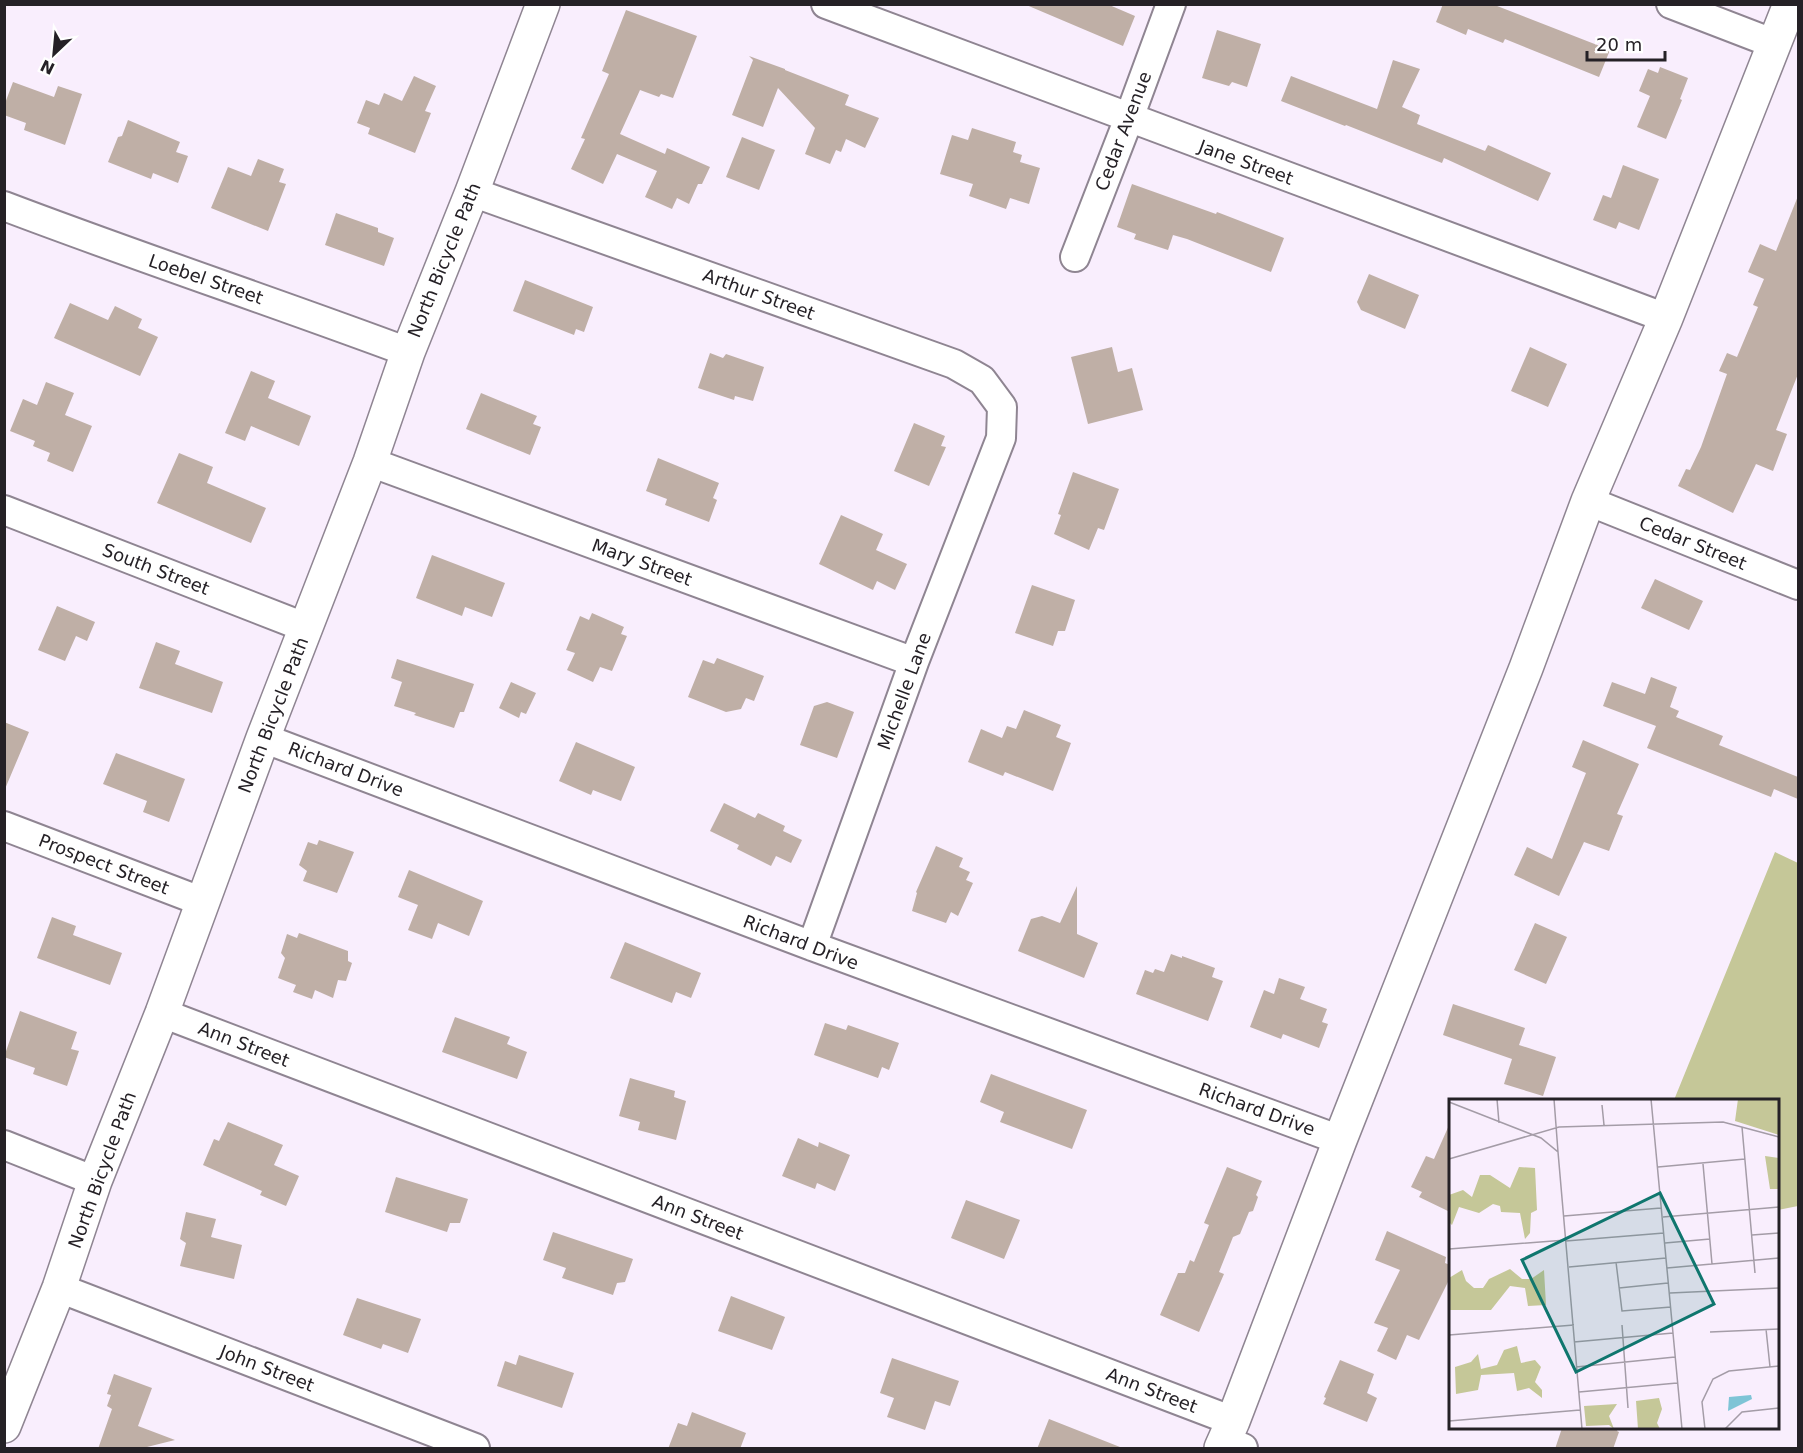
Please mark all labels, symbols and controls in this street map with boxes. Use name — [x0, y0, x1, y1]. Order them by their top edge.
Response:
north arrow — [24, 24, 84, 84]
scale bar — [1587, 24, 1665, 62]
text: 20 m — [1596, 34, 1642, 55]
text: N — [37, 56, 58, 79]
street label: Cedar Avenue — [1091, 68, 1155, 194]
street label: Jane Street — [1195, 135, 1296, 189]
street label: North Bicycle Path — [403, 179, 485, 341]
street label: Loebel Street — [146, 250, 266, 308]
street label: Arthur Street — [700, 264, 818, 324]
street label: Cedar Street — [1636, 512, 1750, 574]
street label: Mary Street — [589, 534, 695, 590]
street label: South Street — [100, 539, 212, 599]
street label: Michelle Lane — [873, 630, 935, 752]
street label: North Bicycle Path — [234, 634, 312, 796]
street label: Richard Drive — [285, 737, 407, 801]
street label: Prospect Street — [36, 830, 172, 898]
street label: Richard Drive — [740, 910, 862, 974]
street label: Ann Street — [196, 1017, 292, 1071]
street label: Richard Drive — [1196, 1078, 1318, 1140]
street label: North Bicycle Path — [64, 1089, 140, 1251]
inset map — [1449, 1099, 1779, 1429]
street label: Ann Street — [650, 1190, 746, 1244]
street label: John Street — [216, 1340, 317, 1396]
street label: Ann Street — [1104, 1363, 1200, 1417]

